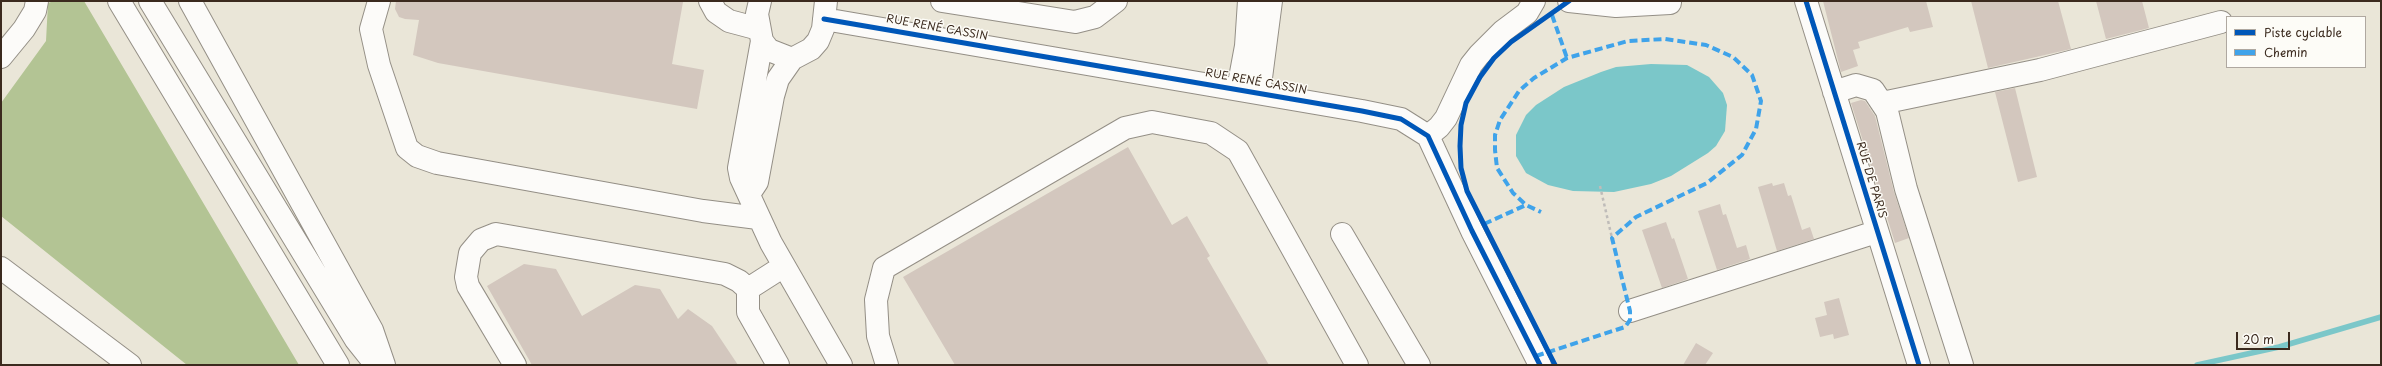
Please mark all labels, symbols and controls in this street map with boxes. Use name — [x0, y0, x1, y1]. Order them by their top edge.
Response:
street label: RUE RENÉ CASSIN — [885, 13, 989, 43]
legend — [2226, 16, 2366, 68]
text: Piste cyclable — [2264, 23, 2342, 41]
text: Chemin — [2264, 43, 2308, 61]
street label: RUE RENÉ CASSIN — [1204, 67, 1308, 97]
street label: RUE DE PARIS — [1853, 140, 1889, 220]
scale bar — [2238, 324, 2292, 350]
text: 20 m — [2243, 330, 2274, 348]

